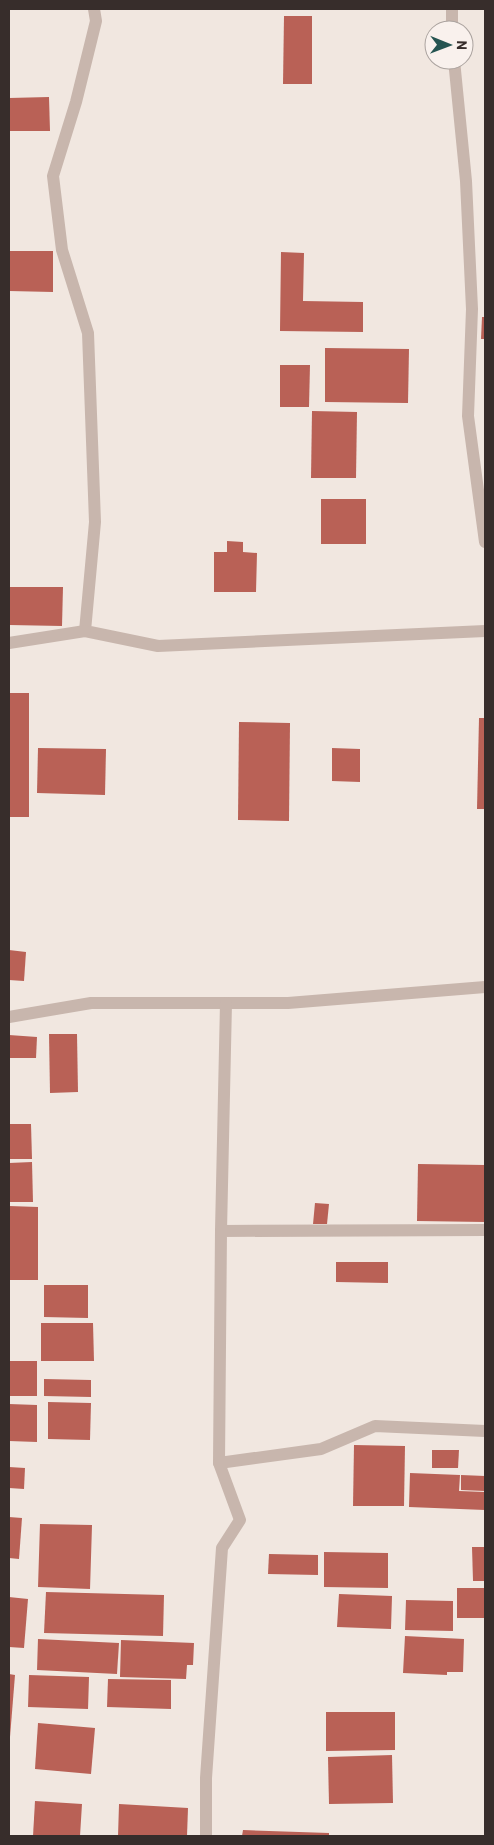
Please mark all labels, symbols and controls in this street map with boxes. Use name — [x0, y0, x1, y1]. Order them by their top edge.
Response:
north arrow — [424, 20, 474, 70]
text: N — [454, 40, 471, 50]

